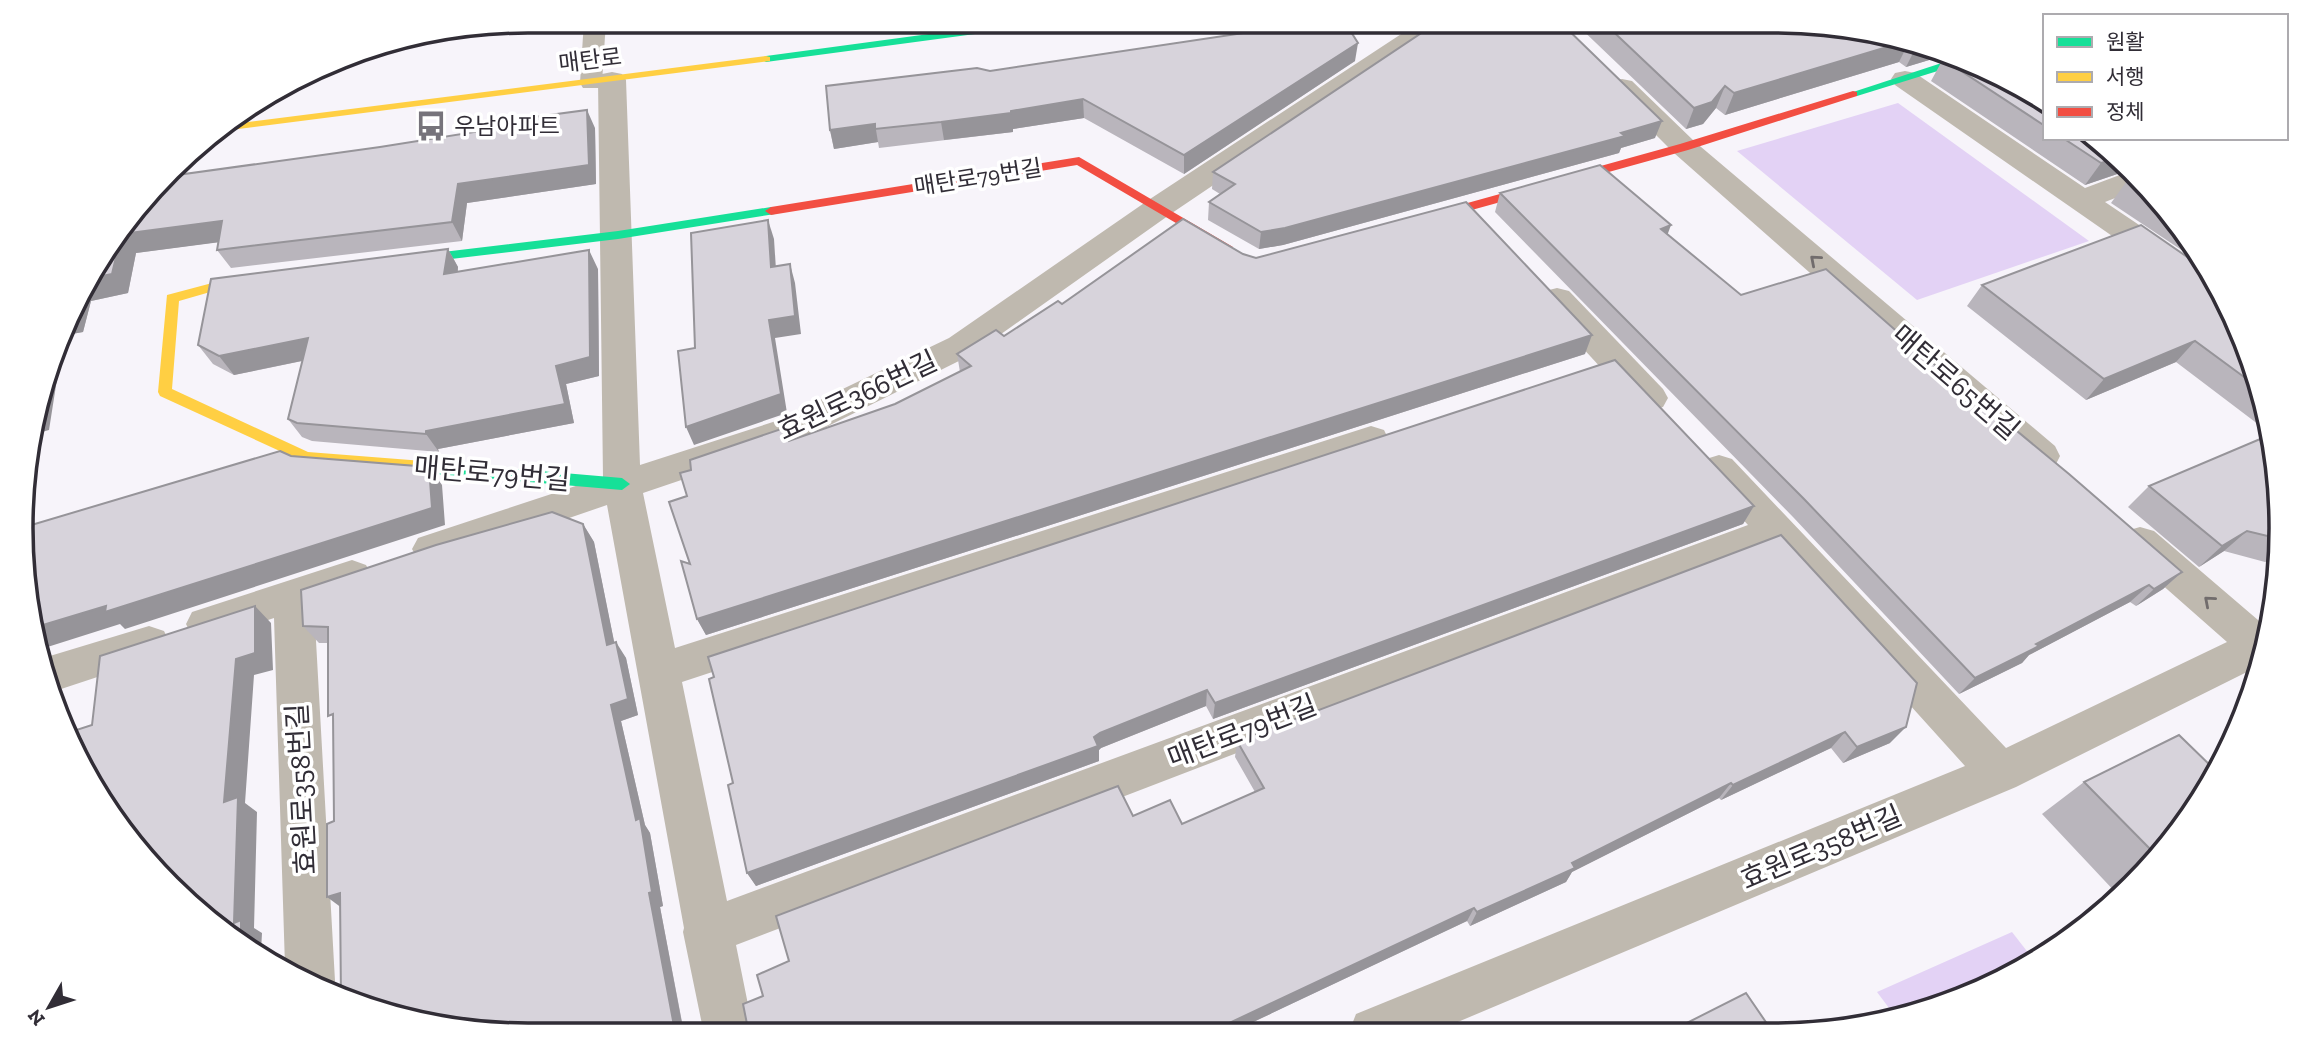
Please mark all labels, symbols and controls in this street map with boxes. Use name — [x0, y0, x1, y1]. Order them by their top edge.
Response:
legend — [2043, 14, 2288, 140]
text: 원활 — [2106, 29, 2145, 54]
street label: 매탄로 — [557, 42, 623, 78]
text: 서행 — [2106, 64, 2145, 89]
text: 정체 — [2106, 99, 2145, 124]
bus stop icon: 우남아파트 — [414, 109, 448, 143]
place label: 우남아파트 — [454, 112, 560, 140]
street label: 매탄로79번길 — [912, 153, 1044, 201]
one-way arrow — [1810, 256, 1823, 268]
street label: 매탄로65번길 — [1885, 318, 2026, 447]
street label: 효원로366번길 — [772, 344, 942, 447]
street label: 매탄로79번길 — [412, 450, 572, 497]
one-way arrow — [2204, 597, 2217, 609]
street label: 매탄로79번길 — [1163, 688, 1321, 775]
street label: 효원로358번길 — [281, 702, 322, 876]
street label: 효원로358번길 — [1736, 799, 1907, 896]
north arrow — [14, 972, 84, 1042]
text: N — [23, 1005, 50, 1030]

